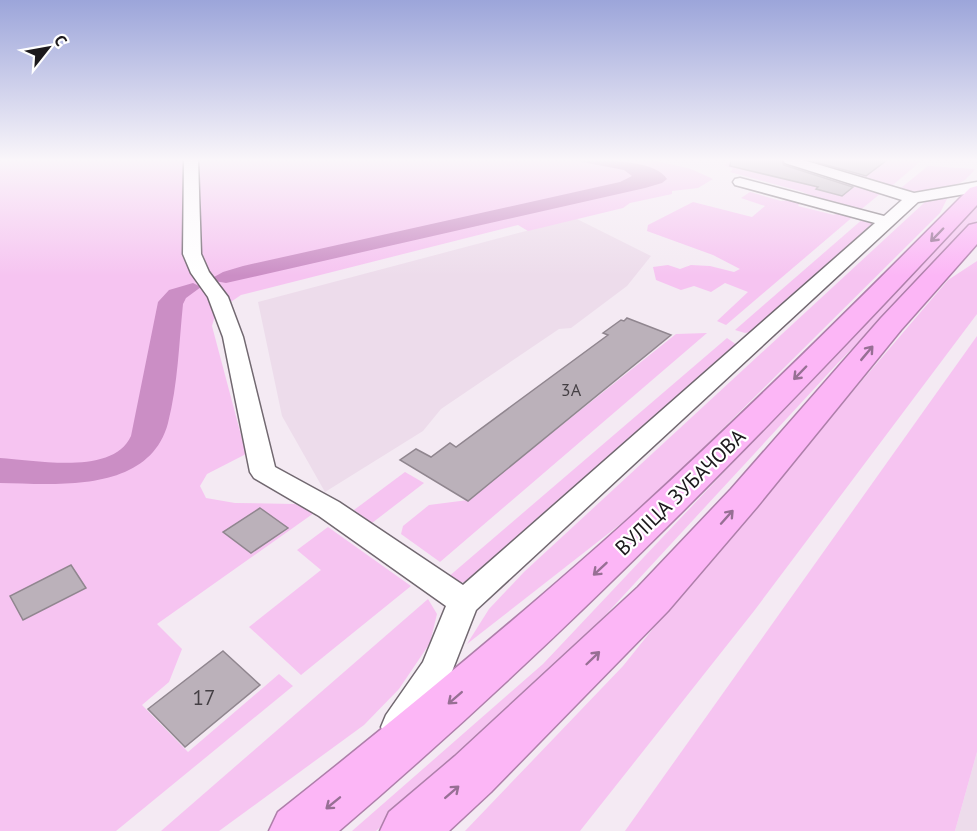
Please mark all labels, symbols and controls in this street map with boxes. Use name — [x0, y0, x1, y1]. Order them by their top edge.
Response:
north arrow — [18, 18, 78, 78]
text: С — [50, 31, 72, 49]
one-way arrow — [929, 227, 944, 242]
one-way arrow — [861, 345, 874, 361]
one-way arrow — [792, 366, 807, 381]
house number: 3А — [561, 378, 582, 401]
street label: ВУЛІЦА ЗУБАЧОВА — [609, 422, 751, 561]
one-way arrow — [720, 510, 734, 525]
one-way arrow — [593, 561, 608, 576]
one-way arrow — [585, 650, 600, 665]
house number: 17 — [193, 684, 215, 711]
one-way arrow — [448, 691, 463, 705]
one-way arrow — [443, 786, 459, 800]
one-way arrow — [325, 796, 341, 809]

